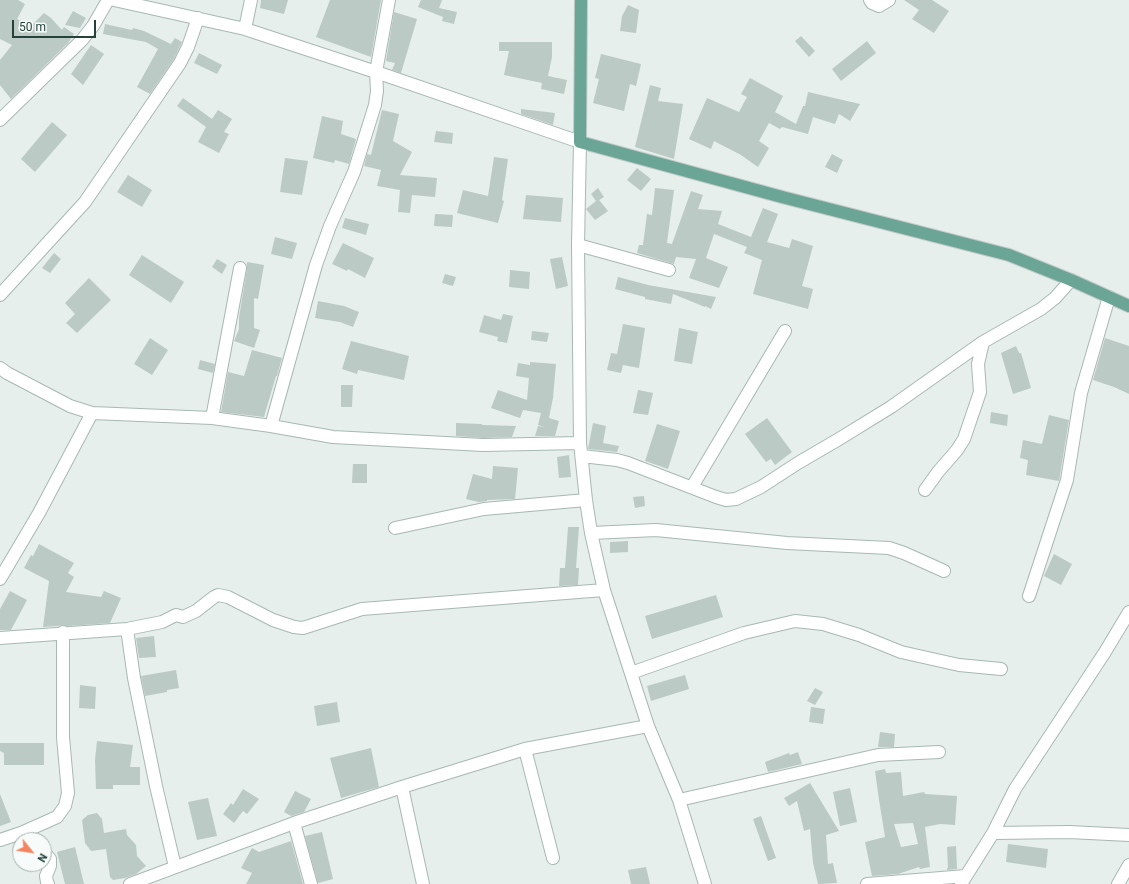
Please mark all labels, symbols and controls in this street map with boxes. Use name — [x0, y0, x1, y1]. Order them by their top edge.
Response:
scale bar — [14, 12, 98, 38]
text: 50 m — [19, 20, 46, 34]
north arrow — [12, 832, 52, 872]
text: N — [34, 851, 50, 864]

